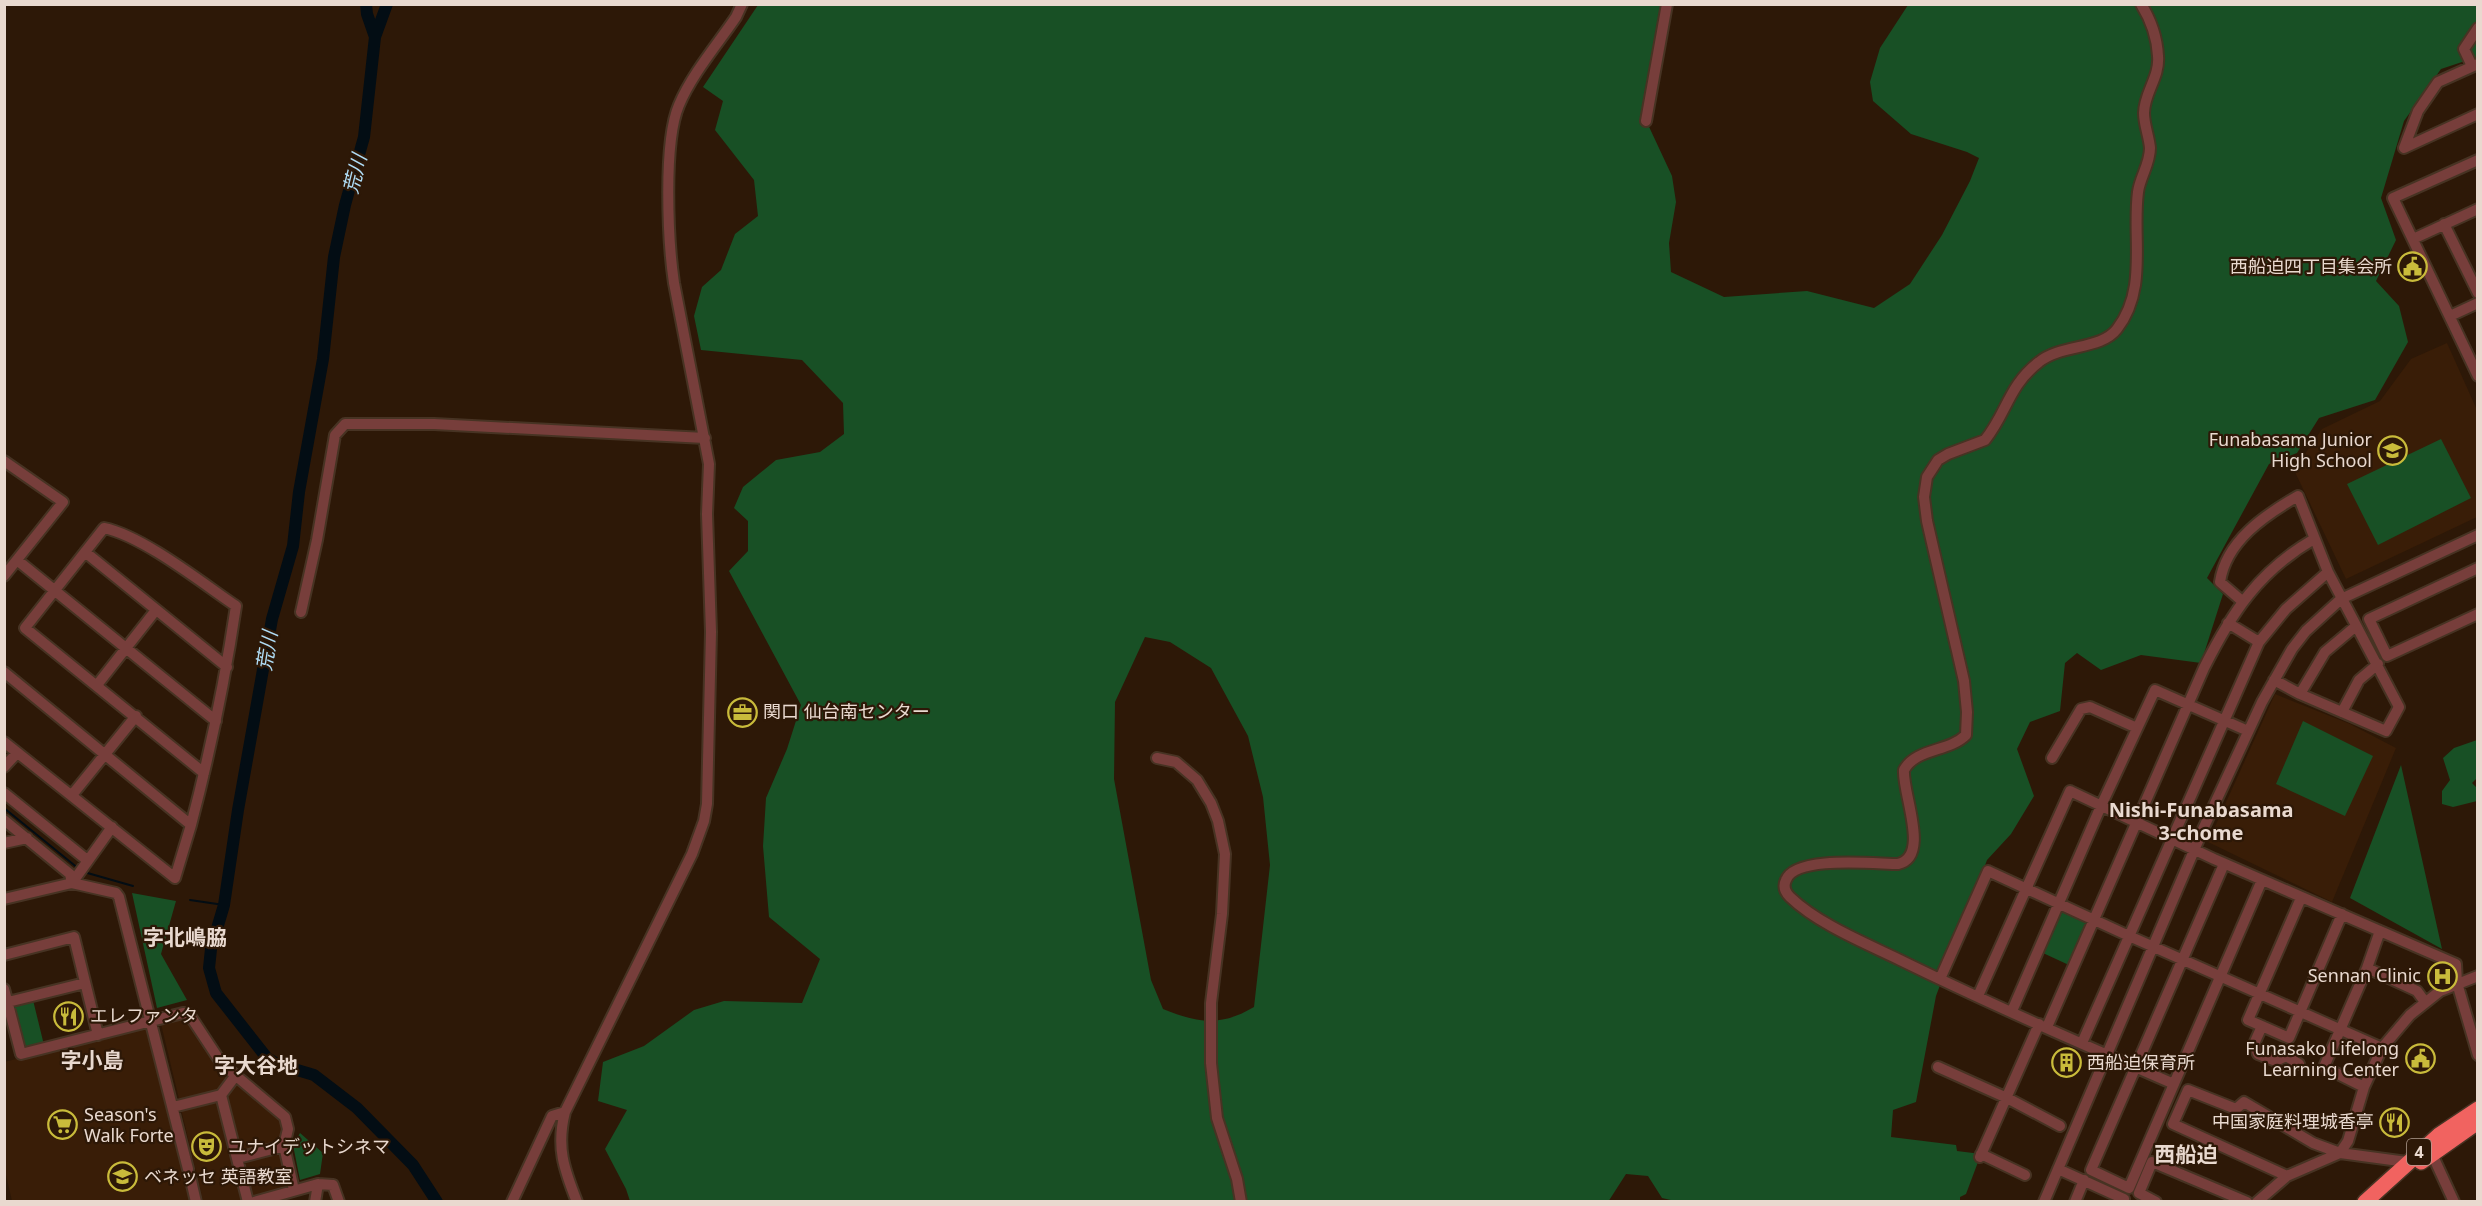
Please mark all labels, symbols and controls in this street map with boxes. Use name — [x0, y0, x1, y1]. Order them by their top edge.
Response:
water label: 荒川 — [337, 149, 373, 197]
public building icon: 西船迫四丁目集会所 — [2397, 251, 2429, 283]
place label: 西船迫四丁目集会所 — [2230, 254, 2392, 278]
place label: Funabasama Junior High School — [2209, 427, 2373, 472]
school or university icon: Funabasama Junior High School — [2377, 434, 2409, 466]
water label: 荒川 — [250, 627, 283, 673]
office icon: 関口 仙台南センター — [726, 696, 758, 728]
place label: 関口 仙台南センター — [763, 699, 930, 723]
district label: Nishi-Funabasama 3-chome — [2109, 796, 2293, 846]
district label: 字北嶋脇 — [143, 923, 227, 951]
hospital icon: Sennan Clinic — [2426, 960, 2458, 992]
place label: Sennan Clinic — [2308, 963, 2421, 987]
restaurant icon: エレファンタ — [53, 1000, 85, 1032]
place label: エレファンタ — [90, 1003, 198, 1027]
place label: Funasako Lifelong Learning Center — [2245, 1036, 2400, 1081]
public building icon: Funasako Lifelong Learning Center — [2404, 1043, 2436, 1075]
district label: 字小島 — [61, 1046, 124, 1074]
building icon: 西船迫保育所 — [2050, 1047, 2082, 1079]
place label: 西船迫保育所 — [2087, 1050, 2195, 1074]
district label: 字大谷地 — [214, 1051, 298, 1079]
place label: Season's Walk Forte — [84, 1102, 174, 1147]
restaurant icon: 中国家庭料理城香亭 — [2379, 1106, 2411, 1138]
supermarket icon: Season's Walk Forte — [47, 1109, 79, 1141]
place label: 中国家庭料理城香亭 — [2212, 1109, 2374, 1133]
theatre icon: ユナイデットシネマ — [191, 1131, 223, 1163]
place label: ユナイデットシネマ — [228, 1134, 390, 1158]
road number: 4 — [2407, 1139, 2431, 1165]
district label: 西船迫 — [2155, 1140, 2218, 1168]
school or university icon: ベネッセ 英語教室 — [107, 1161, 139, 1193]
place label: ベネッセ 英語教室 — [144, 1164, 293, 1188]

